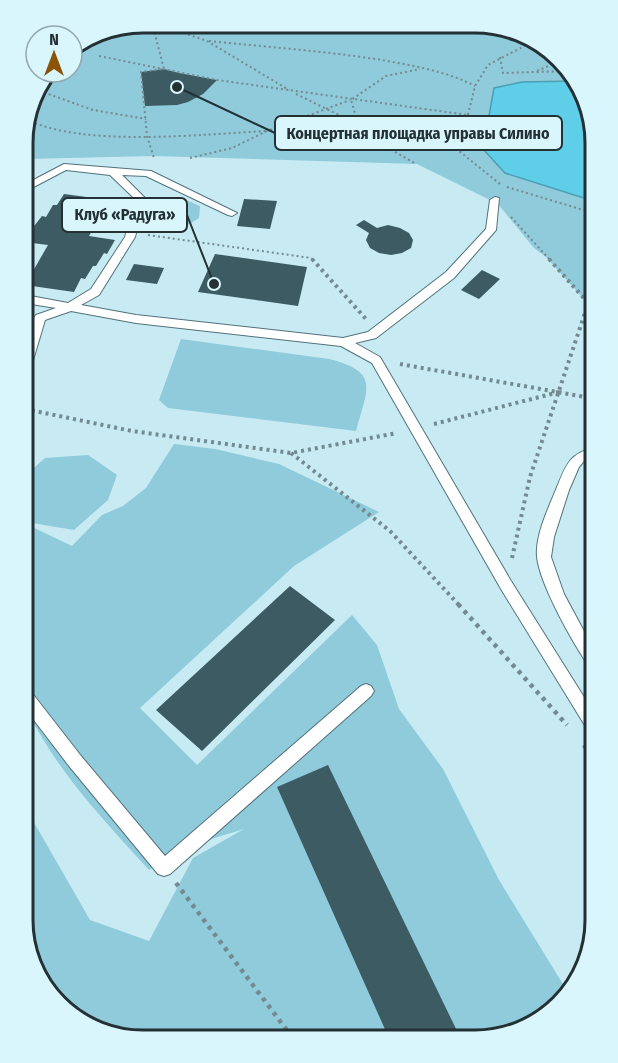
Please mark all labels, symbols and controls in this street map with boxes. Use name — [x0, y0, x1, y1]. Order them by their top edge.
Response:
north arrow — [24, 24, 84, 84]
text: N — [49, 30, 59, 49]
callout: Концертная площадка управы Силино — [275, 116, 562, 150]
text: Концертная площадка управы Силино — [286, 124, 550, 143]
callout: Клуб «Радуга» — [62, 198, 187, 232]
text: Клуб «Радуга» — [75, 205, 175, 224]

